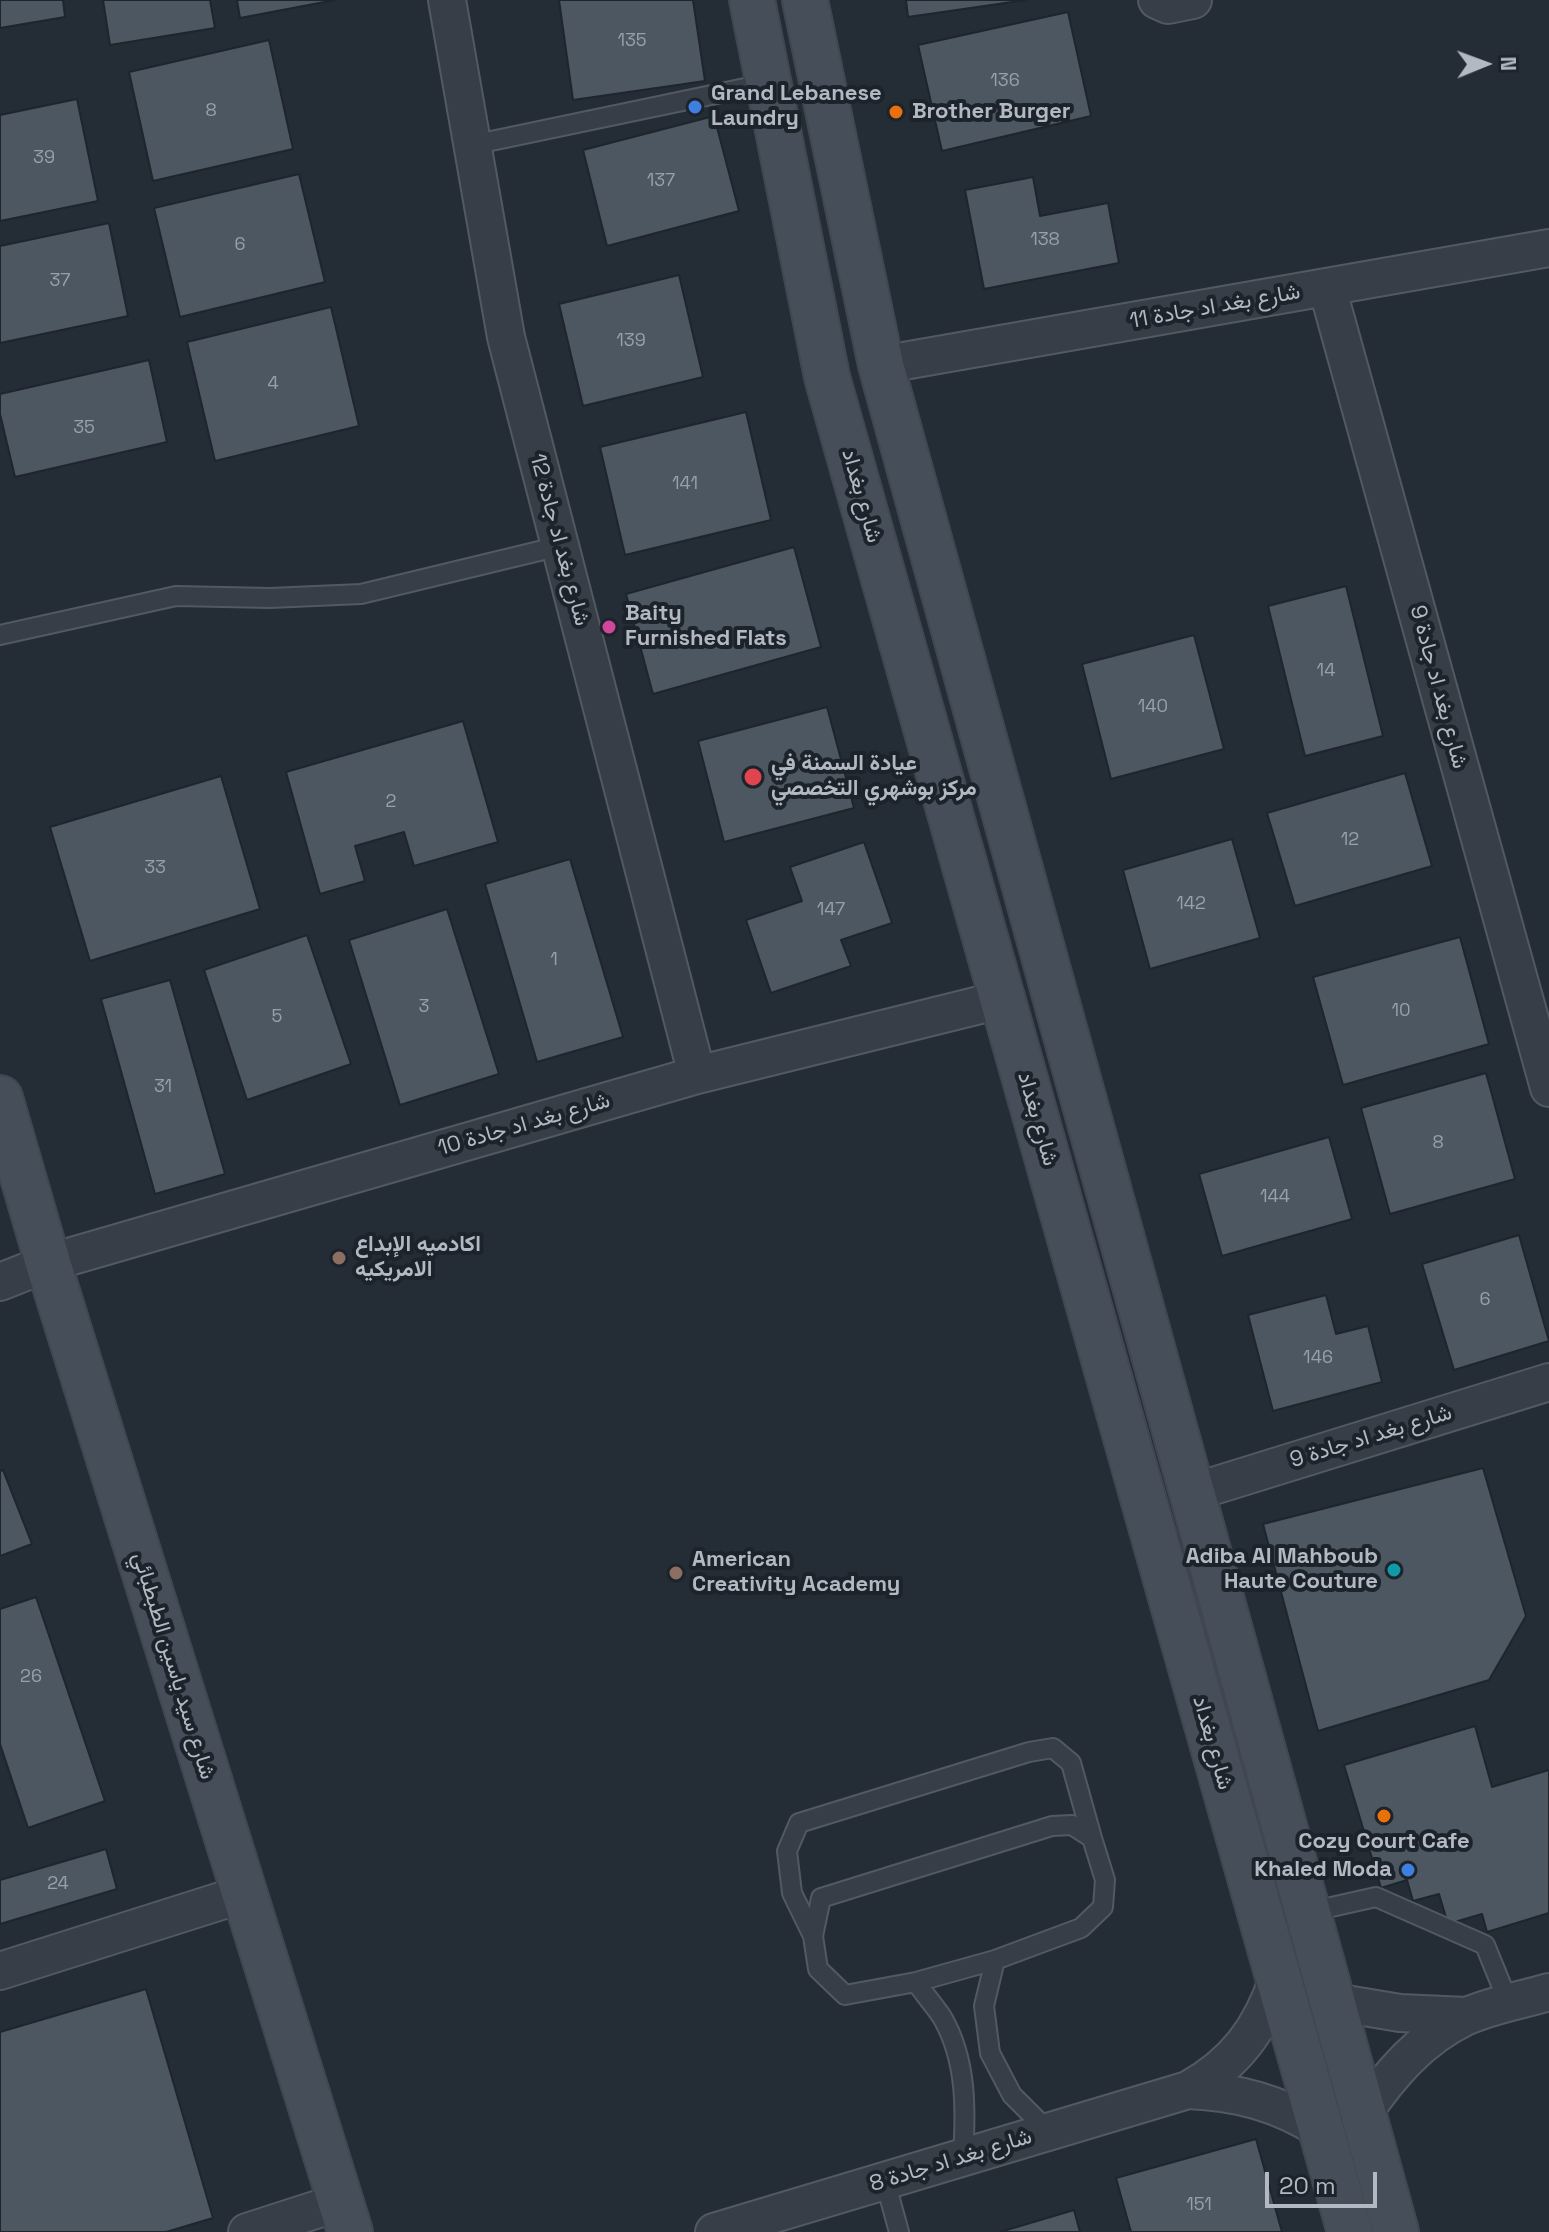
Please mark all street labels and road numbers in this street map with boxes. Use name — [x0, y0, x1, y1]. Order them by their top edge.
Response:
street label: شارع بغد اد جادة 11 — [1128, 279, 1302, 335]
street label: شارع بغداد — [835, 446, 887, 546]
street label: شارع بغد اد جادة 12 — [523, 451, 595, 629]
street label: شارع بغد اد جادة 9 — [1404, 602, 1472, 772]
street label: شارع بغداد — [1011, 1069, 1063, 1169]
street label: شارع بغد اد جادة 10 — [435, 1088, 613, 1162]
street label: شارع بغد اد جادة 9 — [1287, 1400, 1455, 1474]
street label: شارع سيد ياسين الطبطبائي — [126, 1549, 220, 1783]
street label: شارع بغداد — [1186, 1693, 1238, 1793]
street label: شارع بغد اد جادة 8 — [867, 2124, 1035, 2198]

